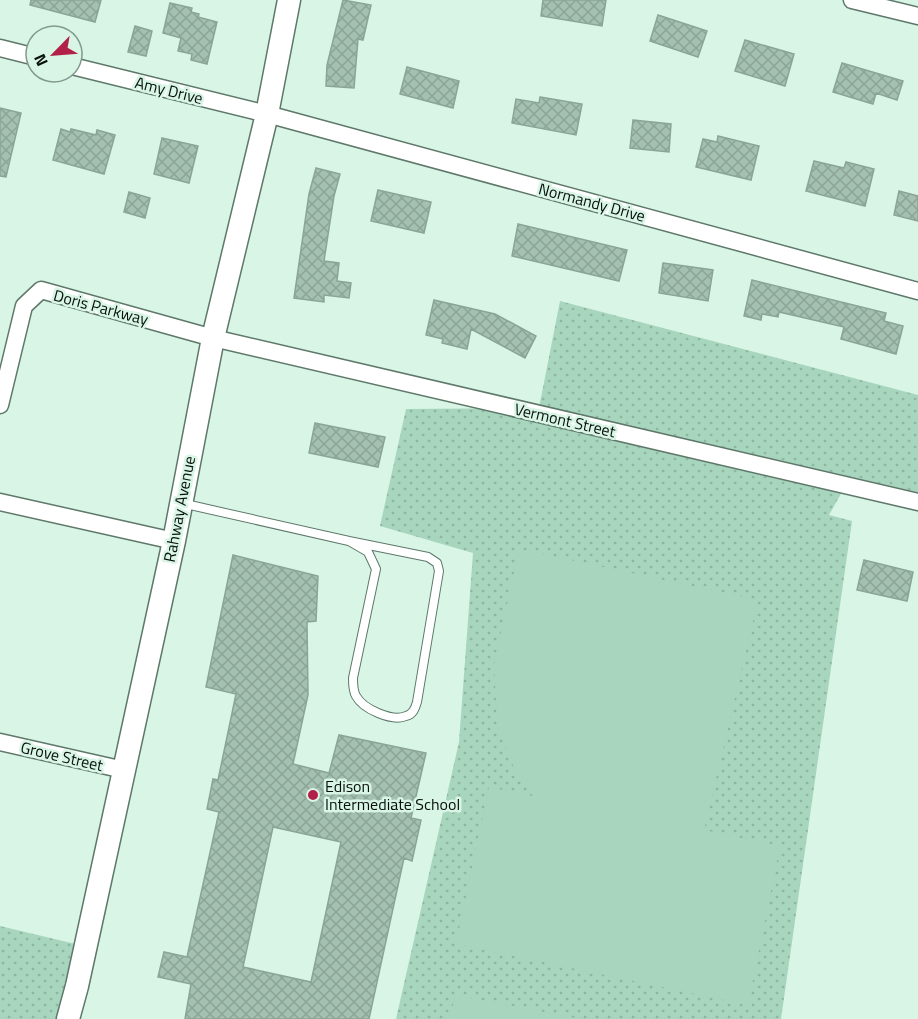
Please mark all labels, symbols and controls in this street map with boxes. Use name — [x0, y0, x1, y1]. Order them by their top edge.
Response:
north arrow — [24, 24, 84, 84]
text: N — [27, 50, 54, 70]
street label: Amy Drive — [133, 70, 205, 110]
street label: Normandy Drive — [536, 176, 648, 228]
street label: Doris Parkway — [51, 283, 151, 331]
street label: Vermont Street — [512, 397, 618, 443]
street label: Rahway Avenue — [157, 454, 201, 564]
street label: Grove Street — [18, 735, 106, 777]
place label: Edison Intermediate School — [325, 774, 460, 816]
marker: Edison Intermediate School — [306, 788, 320, 802]

